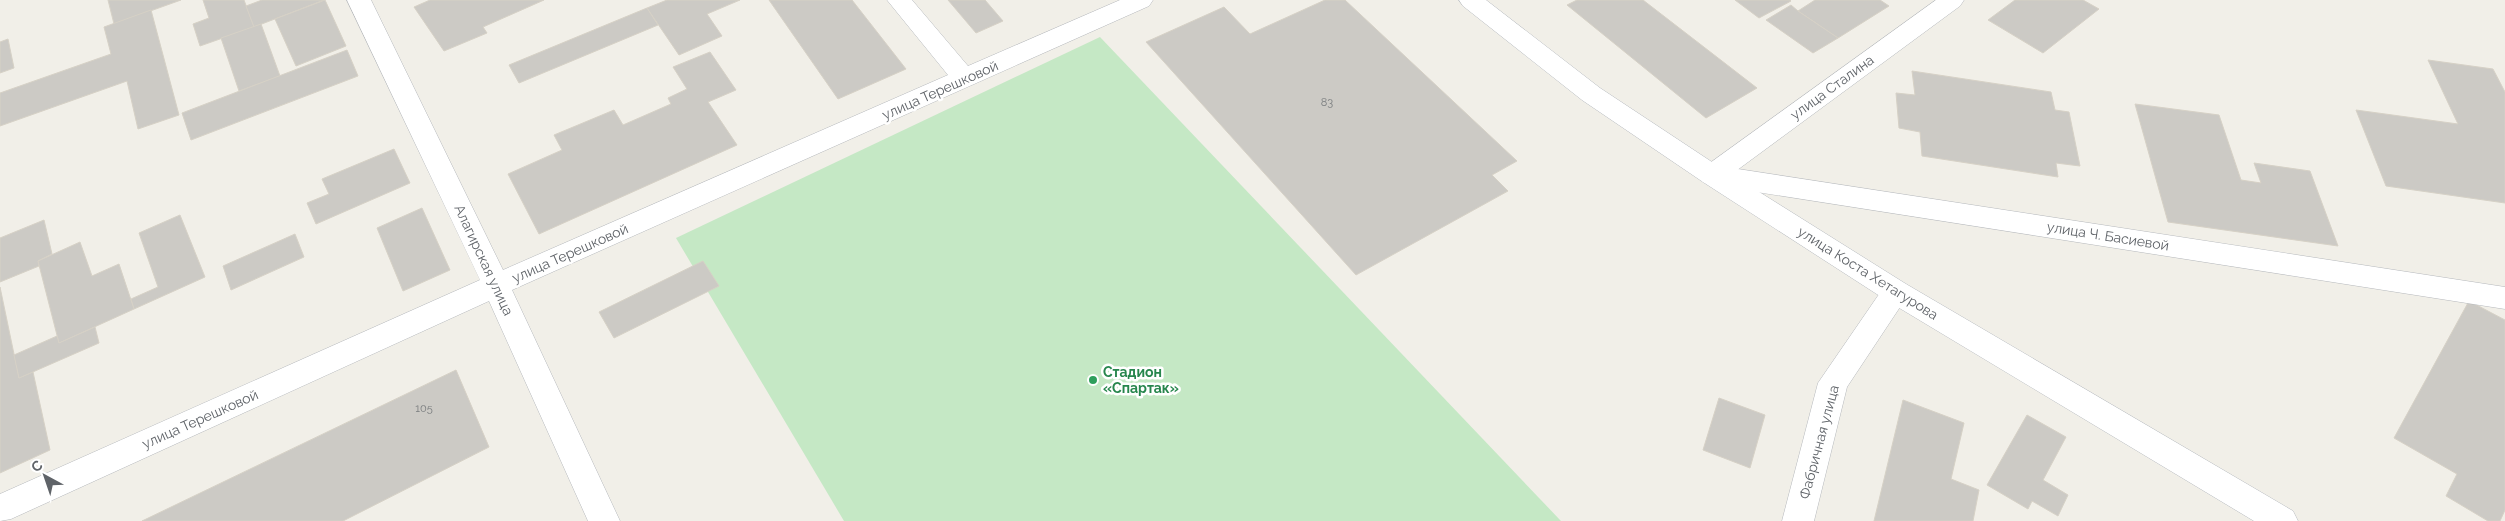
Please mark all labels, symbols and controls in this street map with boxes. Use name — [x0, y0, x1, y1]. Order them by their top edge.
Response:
street label: улица Сталина — [1787, 51, 1877, 123]
street label: улица Терешковой — [879, 57, 1001, 123]
house number: 83 — [1321, 96, 1333, 109]
street label: Алагирская улица — [451, 202, 517, 318]
street label: улица Ч. Басиевой — [2046, 218, 2170, 254]
street label: улица Терешковой — [509, 220, 631, 286]
street label: улица Коста Хетагурова — [1795, 223, 1941, 323]
place label: Стадион «Спартак» — [1103, 364, 1179, 396]
marker: Стадион «Спартак» — [1087, 374, 1099, 386]
street label: Фабричная улица — [1796, 383, 1842, 501]
street label: улица Терешковой — [139, 386, 261, 452]
house number: 105 — [415, 402, 433, 415]
north arrow — [20, 451, 70, 501]
text: С — [28, 457, 46, 475]

